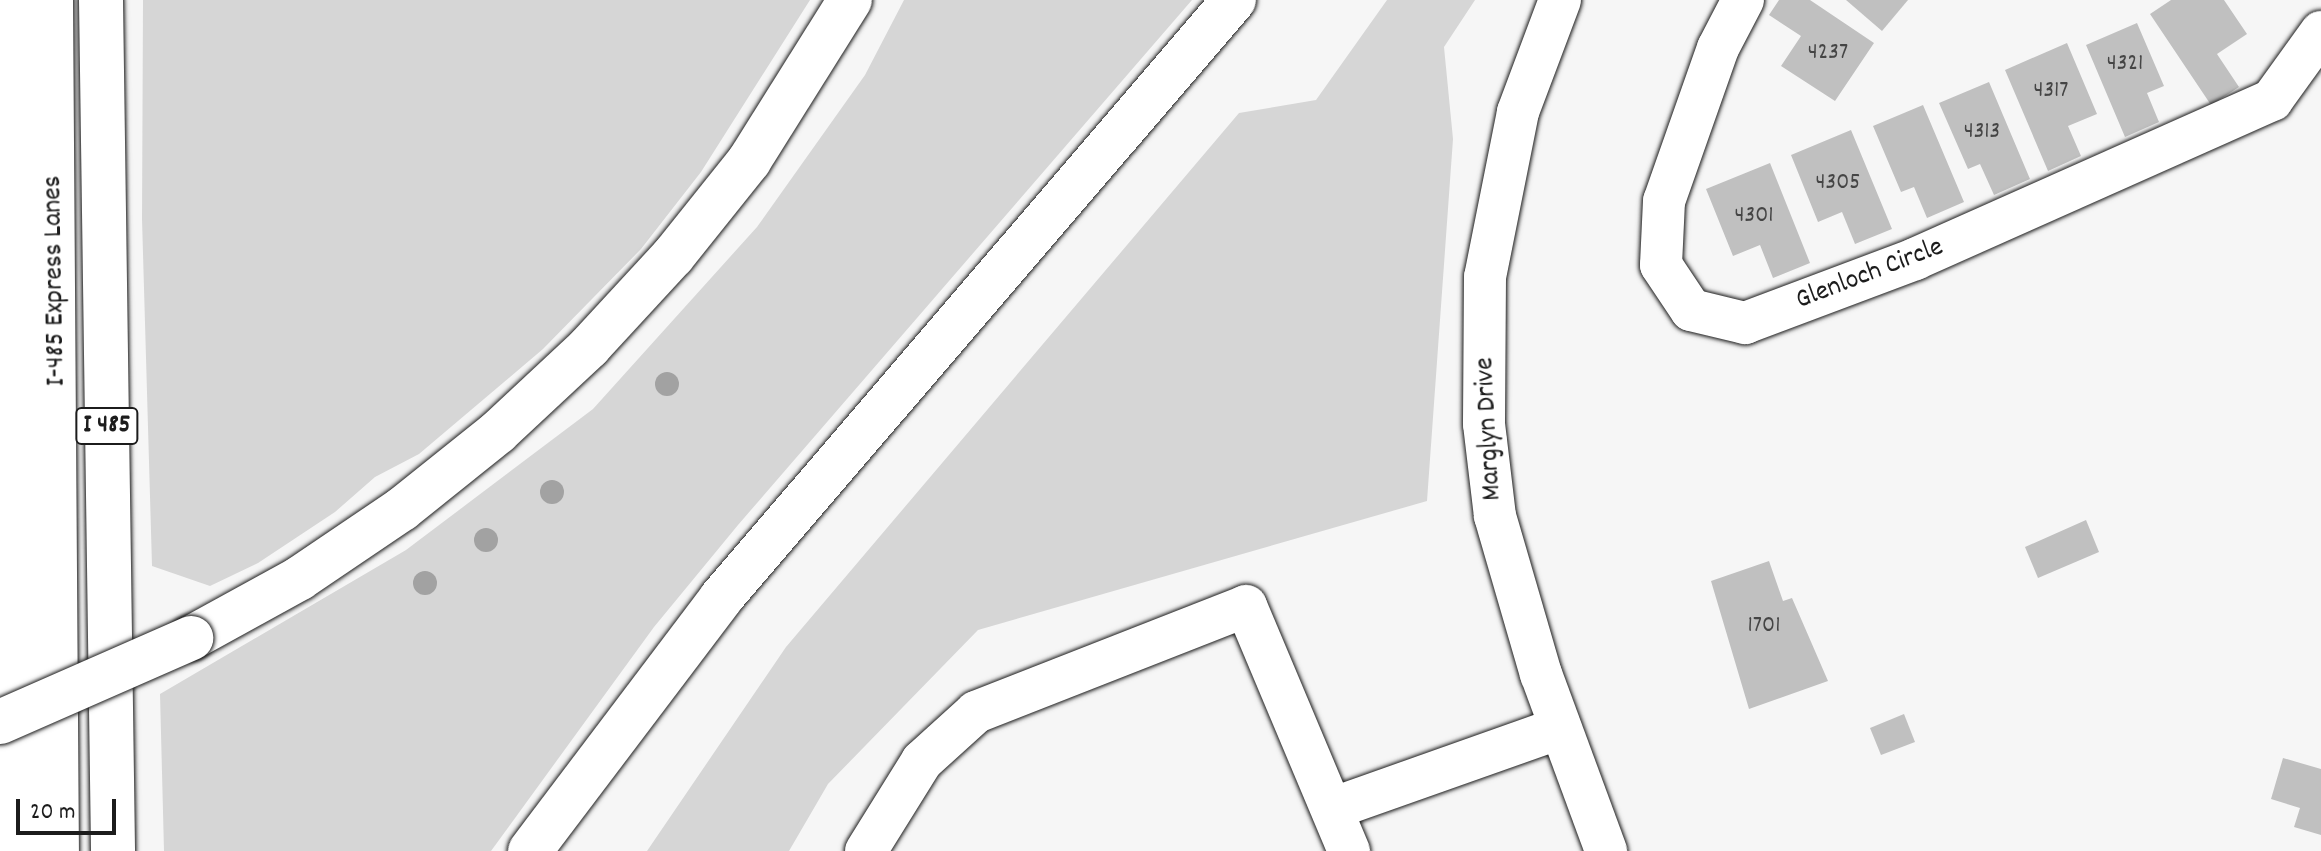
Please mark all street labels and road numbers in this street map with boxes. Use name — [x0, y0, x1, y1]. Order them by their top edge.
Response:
street label: I-485 Express Lanes — [37, 175, 75, 387]
street label: Glenloch Circle — [1792, 231, 1948, 319]
street label: Marglyn Drive — [1469, 356, 1511, 502]
road number: I 485 — [75, 404, 139, 448]

